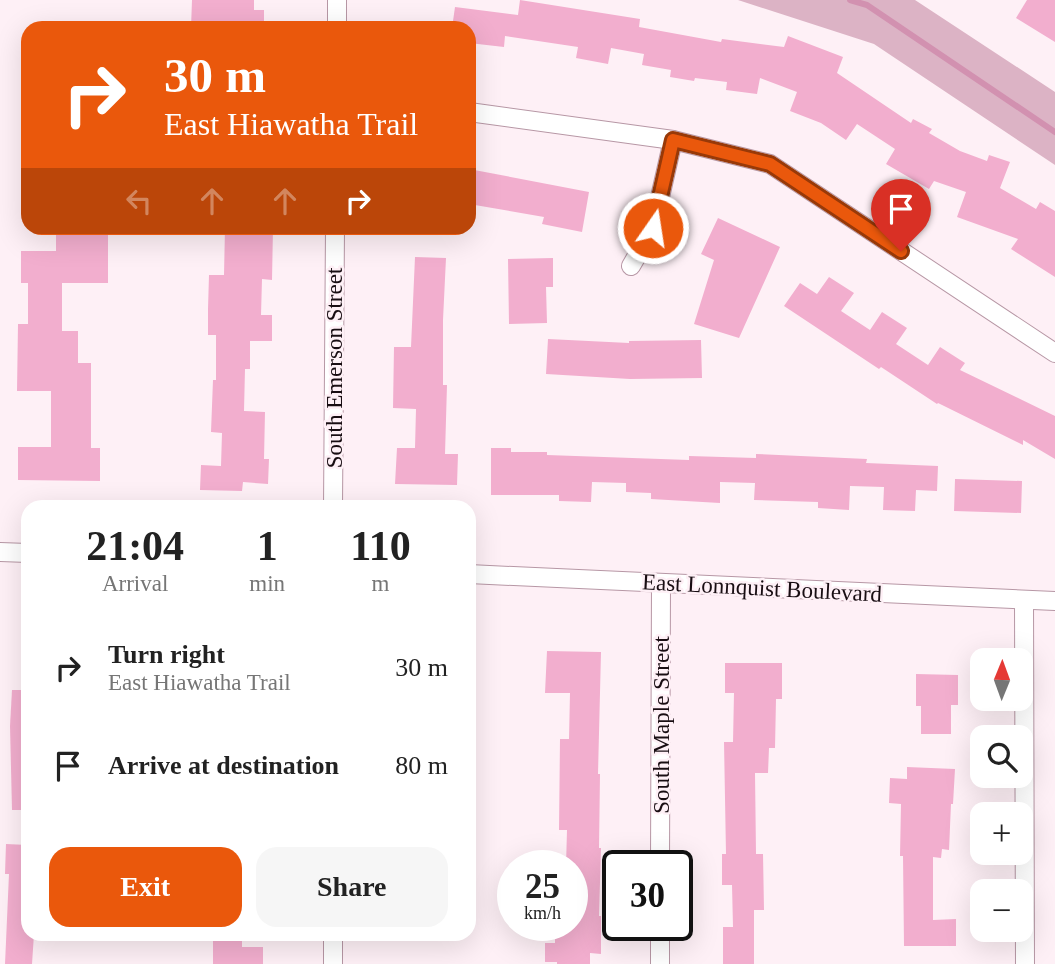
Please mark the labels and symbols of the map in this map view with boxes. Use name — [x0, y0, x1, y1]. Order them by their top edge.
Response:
pin — [871, 179, 931, 251]
position arrow — [616, 191, 690, 265]
street label: South Emerson Street — [322, 267, 347, 468]
street label: East Lonnquist Boulevard — [641, 569, 883, 607]
street label: South Maple Street — [649, 636, 674, 814]
north arrow — [970, 648, 1032, 710]
speed limit sign: 30 — [602, 850, 693, 941]

